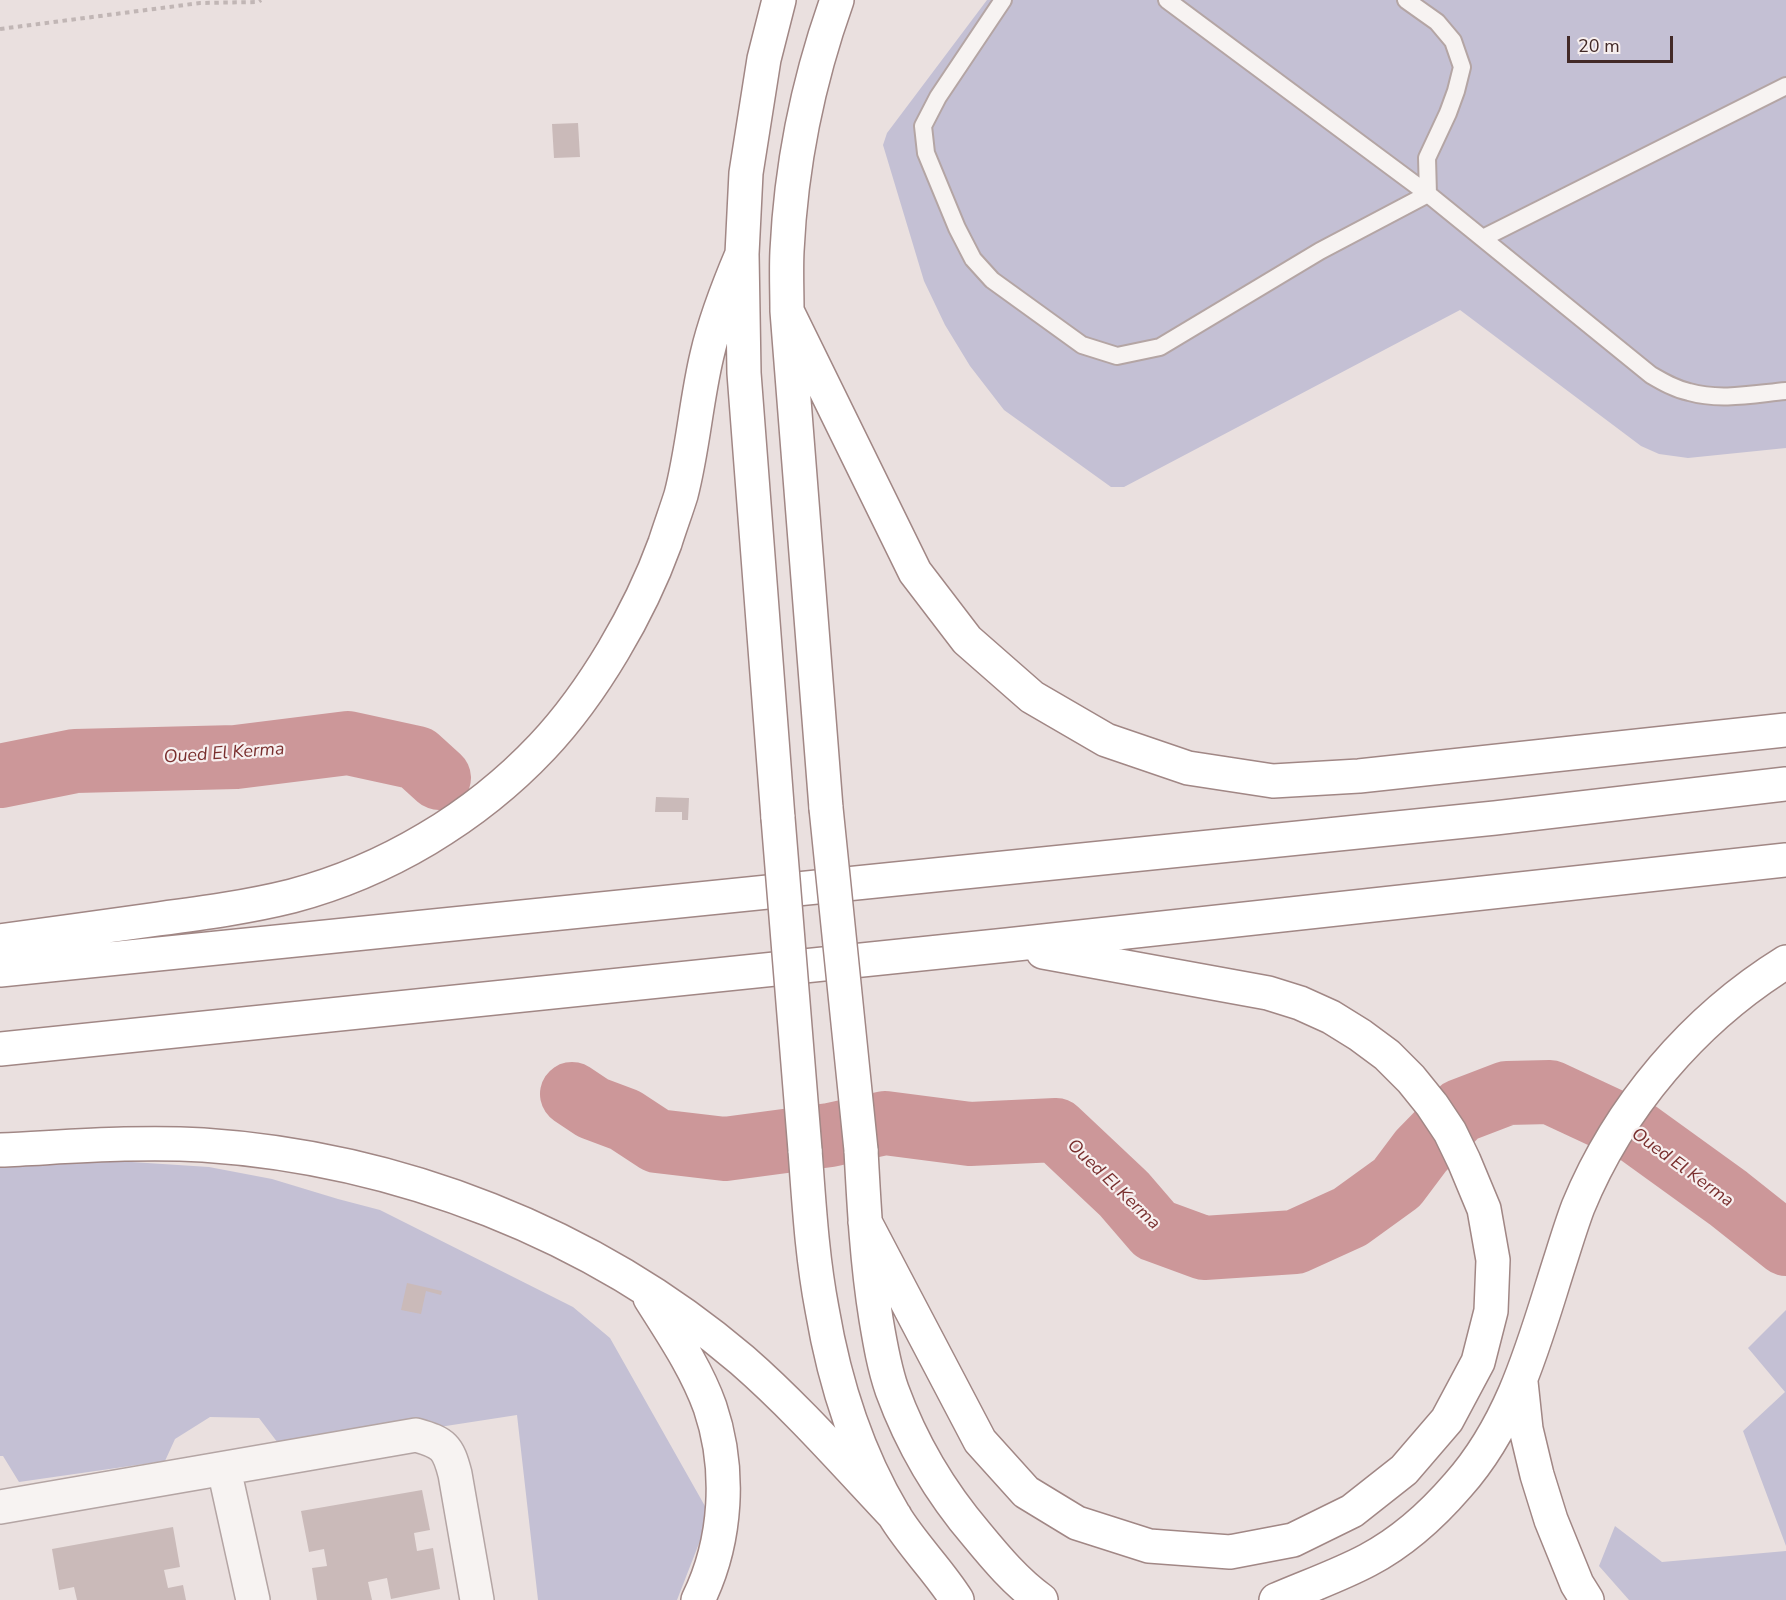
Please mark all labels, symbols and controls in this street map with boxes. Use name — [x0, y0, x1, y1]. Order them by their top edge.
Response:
scale bar — [1570, 24, 1676, 62]
text: 20 m — [1578, 34, 1620, 58]
water label: Oued El Kerma — [163, 739, 285, 769]
water label: Oued El Kerma — [1627, 1124, 1737, 1212]
water label: Oued El Kerma — [1062, 1135, 1164, 1235]

